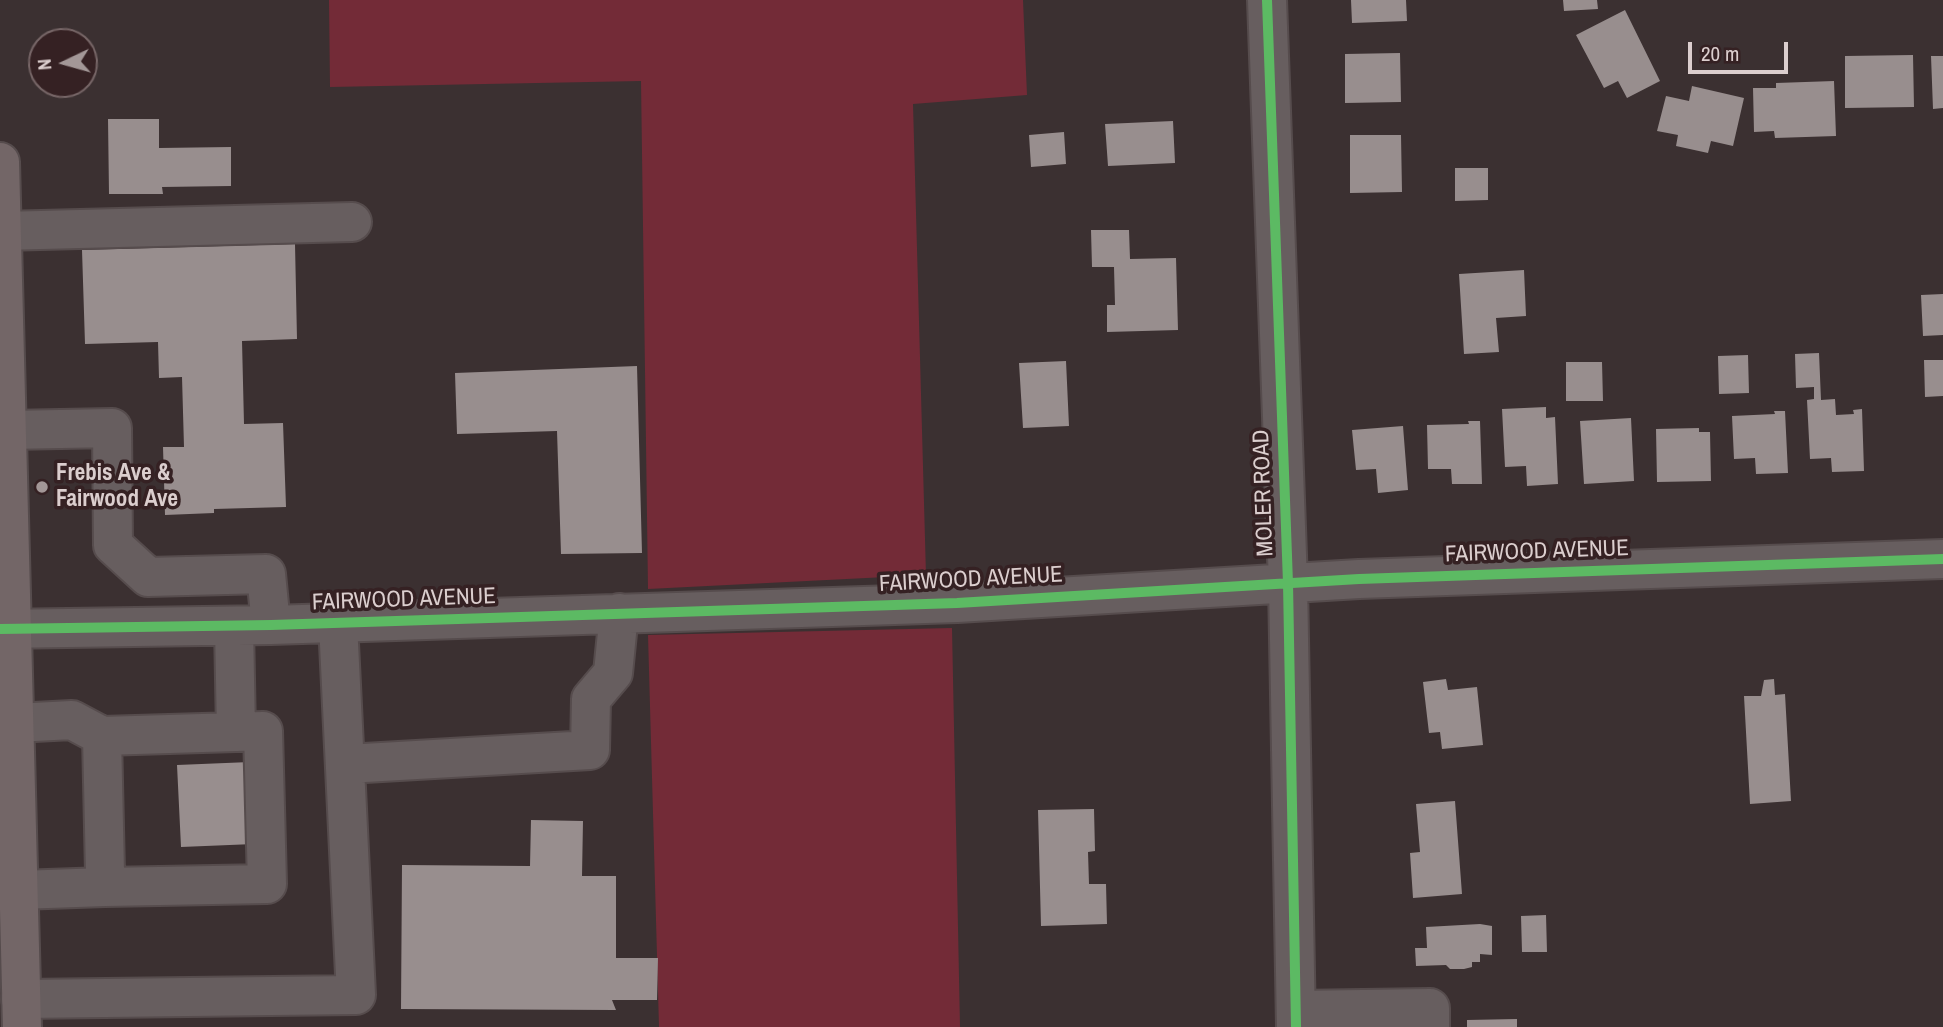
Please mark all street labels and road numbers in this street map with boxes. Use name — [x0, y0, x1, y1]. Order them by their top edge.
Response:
street label: MOLER ROAD — [1248, 429, 1280, 557]
street label: FAIRWOOD AVENUE — [1445, 535, 1629, 569]
street label: FAIRWOOD AVENUE — [879, 561, 1063, 599]
street label: FAIRWOOD AVENUE — [312, 583, 496, 617]

